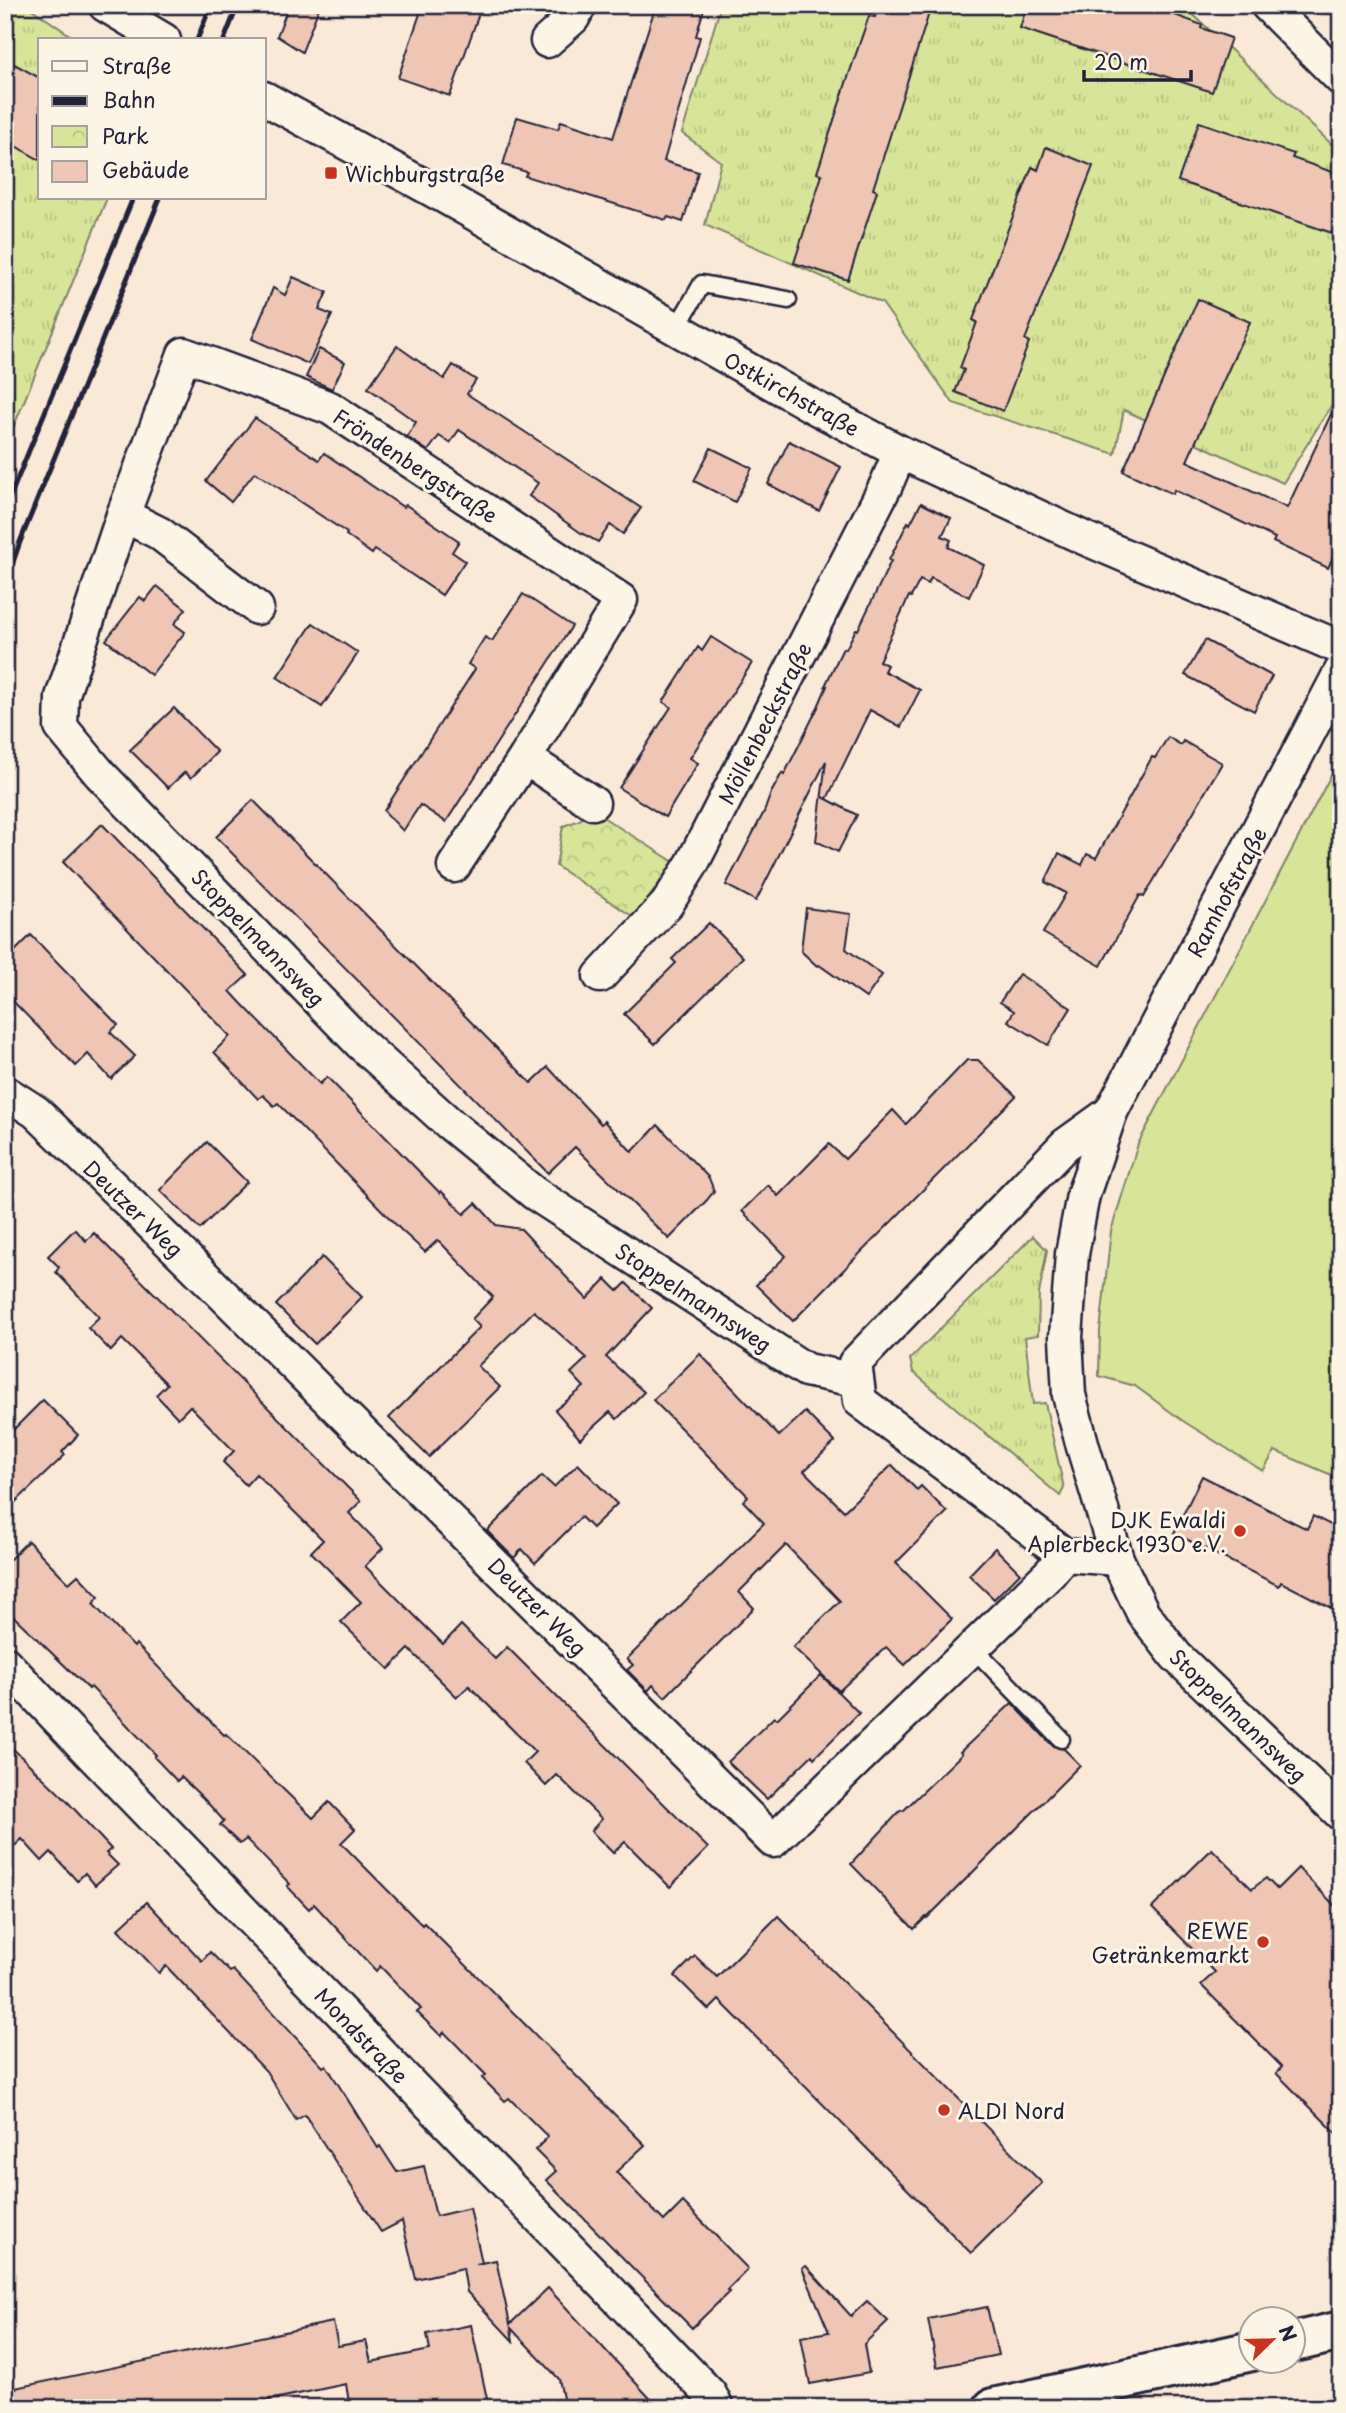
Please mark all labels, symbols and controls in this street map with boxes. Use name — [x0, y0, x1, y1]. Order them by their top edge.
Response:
legend — [38, 38, 266, 200]
scale bar — [1084, 38, 1190, 82]
text: 20 m — [1094, 45, 1148, 77]
text: Straße — [102, 49, 171, 81]
text: Bahn — [102, 83, 156, 115]
text: Park — [102, 119, 149, 151]
text: Gebäude — [102, 153, 189, 185]
place label: Wichburgstraße — [345, 157, 505, 189]
marker: Wichburgstraße — [323, 165, 339, 181]
street label: Ostkirchstraße — [718, 343, 866, 443]
street label: Fröndenbergstraße — [327, 400, 505, 530]
street label: Möllenbeckstraße — [709, 636, 819, 810]
street label: Ramhofstraße — [1178, 821, 1274, 963]
street label: Stoppelmannsweg — [185, 861, 333, 1013]
street label: Deutzer Weg — [77, 1152, 191, 1264]
street label: Stoppelmannsweg — [609, 1234, 779, 1360]
place label: DJK Ewaldi Aplerbeck 1930 e.V. — [1027, 1503, 1226, 1559]
marker: DJK Ewaldi Aplerbeck 1930 e.V. — [1232, 1523, 1248, 1539]
street label: Deutzer Weg — [481, 1549, 595, 1663]
street label: Stoppelmannsweg — [1163, 1641, 1315, 1789]
place label: REWE Getränkemarkt — [1092, 1914, 1249, 1970]
marker: REWE Getränkemarkt — [1255, 1934, 1271, 1950]
street label: Mondstraße — [308, 1980, 416, 2090]
place label: ALDI Nord — [958, 2094, 1065, 2126]
marker: ALDI Nord — [936, 2102, 952, 2118]
north arrow — [1238, 2304, 1308, 2374]
text: N — [1273, 2321, 1304, 2345]

